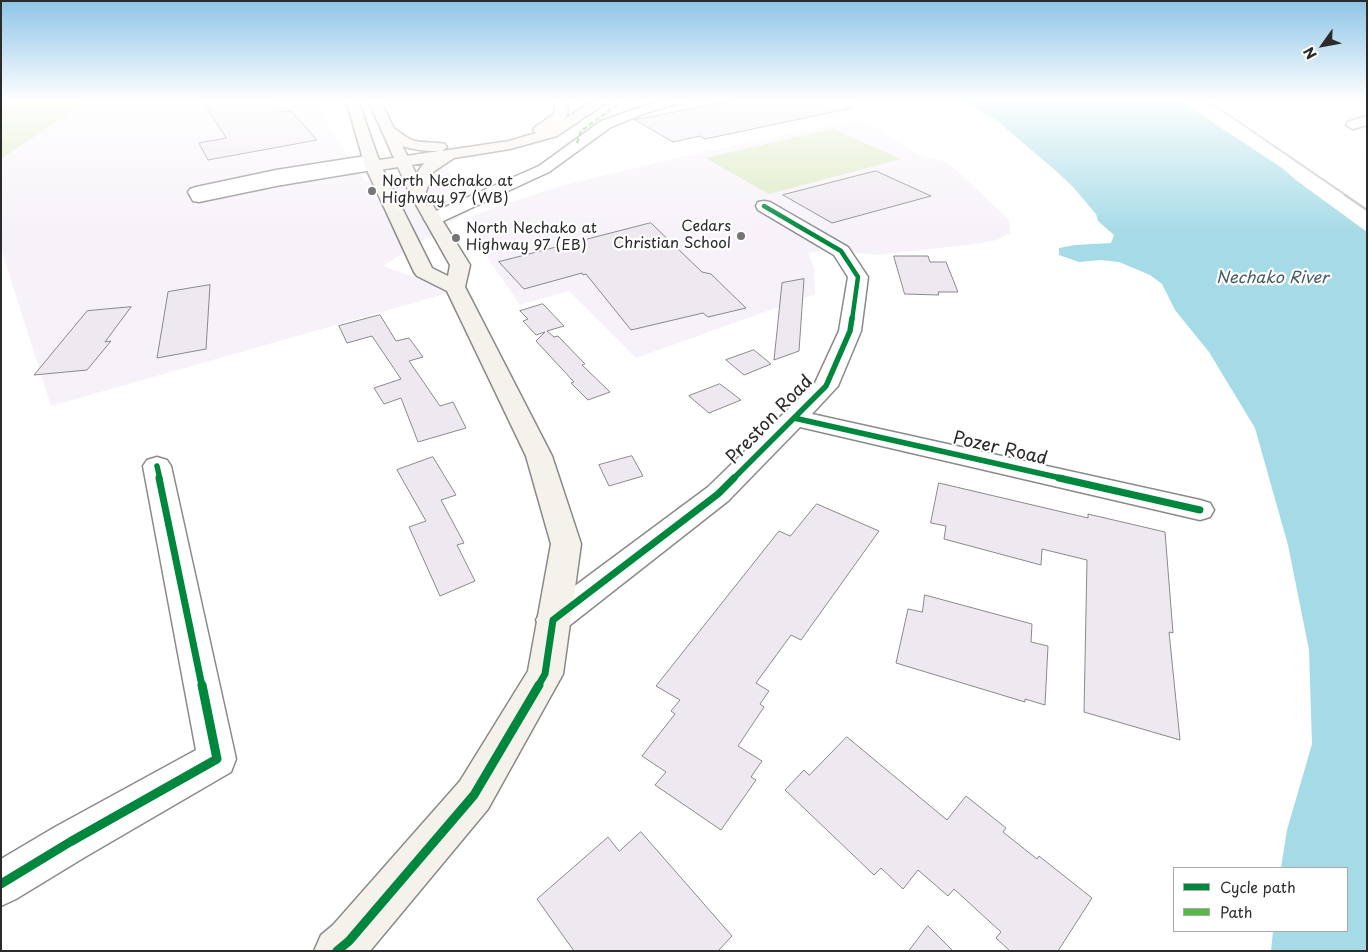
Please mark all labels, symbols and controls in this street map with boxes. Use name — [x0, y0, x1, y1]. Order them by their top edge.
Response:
north arrow — [1298, 20, 1348, 70]
text: N — [1298, 43, 1322, 63]
place label: North Nechako at Highway 97 (WB) — [382, 173, 513, 208]
marker: North Nechako at Highway 97 (WB) — [366, 185, 378, 197]
place label: Cedars Christian School — [613, 218, 731, 253]
place label: North Nechako at Highway 97 (EB) — [466, 220, 597, 255]
marker: Cedars Christian School — [735, 230, 747, 242]
marker: North Nechako at Highway 97 (EB) — [450, 232, 462, 244]
water label: Nechako River — [1216, 269, 1328, 289]
street label: Preston Road — [722, 371, 818, 469]
street label: Pozer Road — [951, 428, 1049, 470]
legend — [1173, 867, 1348, 932]
text: Cycle path — [1220, 875, 1296, 898]
text: Path — [1220, 900, 1252, 923]

